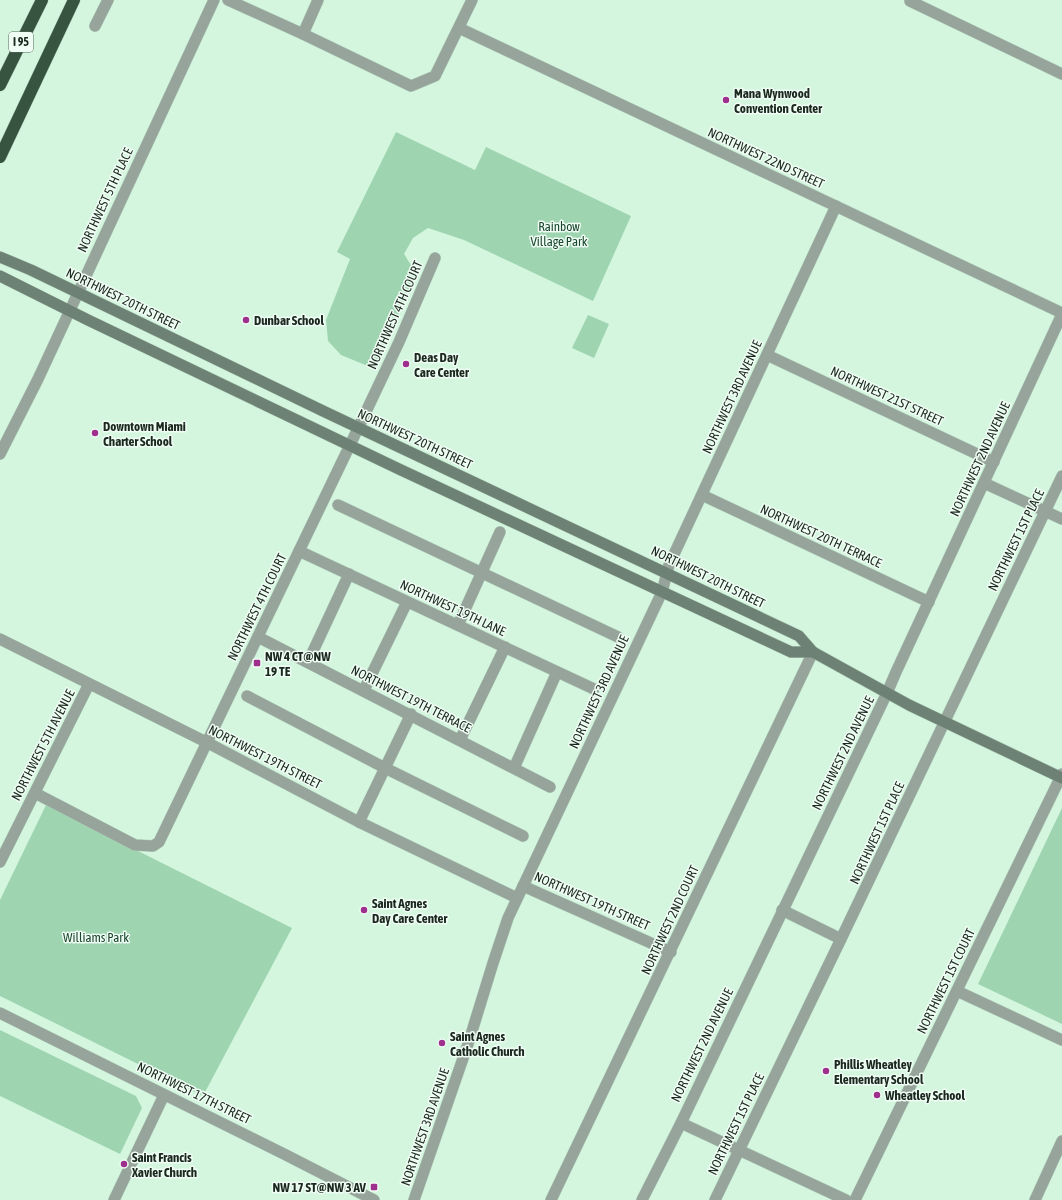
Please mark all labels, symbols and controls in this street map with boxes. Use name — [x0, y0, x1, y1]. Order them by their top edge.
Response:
road number: I 95 — [9, 32, 33, 52]
place label: Mana Wynwood Convention Center — [734, 86, 823, 116]
marker: Mana Wynwood Convention Center — [721, 95, 731, 105]
street label: NORTHWEST 22ND STREET — [706, 125, 827, 192]
street label: NORTHWEST 5TH PLACE — [74, 145, 136, 254]
park label: Rainbow Village Park — [530, 219, 588, 249]
street label: NORTHWEST 4TH COURT — [364, 258, 426, 372]
street label: NORTHWEST 20TH STREET — [64, 265, 183, 333]
place label: Dunbar School — [254, 313, 324, 328]
marker: Dunbar School — [241, 315, 251, 325]
street label: NORTHWEST 3RD AVENUE — [699, 337, 765, 456]
place label: Deas Day Care Center — [414, 350, 470, 380]
marker: Deas Day Care Center — [401, 359, 411, 369]
street label: NORTHWEST 21ST STREET — [828, 363, 946, 429]
street label: NORTHWEST 2ND AVENUE — [947, 399, 1013, 519]
street label: NORTHWEST 20TH STREET — [355, 406, 475, 472]
place label: Downtown Miami Charter School — [103, 419, 186, 449]
marker: Downtown Miami Charter School — [90, 428, 100, 438]
street label: NORTHWEST 1ST PLACE — [985, 486, 1047, 593]
street label: NORTHWEST 20TH TERRACE — [758, 501, 884, 571]
street label: NORTHWEST 20TH STREET — [649, 543, 768, 611]
street label: NORTHWEST 4TH COURT — [225, 551, 290, 663]
street label: NORTHWEST 19TH LANE — [398, 577, 509, 639]
street label: NORTHWEST 3RD AVENUE — [566, 632, 632, 751]
place label: NW 4 CT@NW 19 TE — [265, 649, 331, 679]
marker: NW 4 CT@NW 19 TE — [252, 658, 262, 668]
street label: NORTHWEST 19TH TERRACE — [349, 662, 474, 736]
street label: NORTHWEST 5TH AVENUE — [8, 686, 78, 803]
street label: NORTHWEST 2ND AVENUE — [809, 693, 877, 812]
street label: NORTHWEST 19TH STREET — [206, 722, 324, 792]
street label: NORTHWEST 1ST PLACE — [847, 779, 907, 887]
street label: NORTHWEST 2ND COURT — [638, 863, 702, 977]
street label: NORTHWEST 19TH STREET — [532, 869, 652, 933]
place label: Saint Agnes Day Care Center — [372, 896, 448, 926]
marker: Saint Agnes Day Care Center — [359, 905, 369, 915]
street label: NORTHWEST 1ST COURT — [914, 926, 978, 1036]
park label: Williams Park — [63, 930, 129, 945]
street label: NORTHWEST 2ND AVENUE — [668, 985, 736, 1104]
place label: Saint Agnes Catholic Church — [450, 1029, 524, 1059]
marker: Saint Agnes Catholic Church — [437, 1038, 447, 1048]
place label: Phillis Wheatley Elementary School — [834, 1057, 924, 1087]
street label: NORTHWEST 17TH STREET — [135, 1059, 254, 1127]
street label: NORTHWEST 3RD AVENUE — [398, 1066, 452, 1188]
marker: Phillis Wheatley Elementary School — [821, 1066, 831, 1076]
street label: NORTHWEST 1ST PLACE — [705, 1070, 767, 1177]
place label: Wheatley School — [884, 1088, 965, 1103]
marker: Wheatley School — [872, 1090, 882, 1100]
place label: Saint Francis Xavier Church — [131, 1150, 197, 1180]
marker: Saint Francis Xavier Church — [119, 1159, 129, 1169]
place label: NW 17 ST@NW 3 AV — [273, 1180, 367, 1195]
marker: NW 17 ST@NW 3 AV — [369, 1182, 379, 1192]

